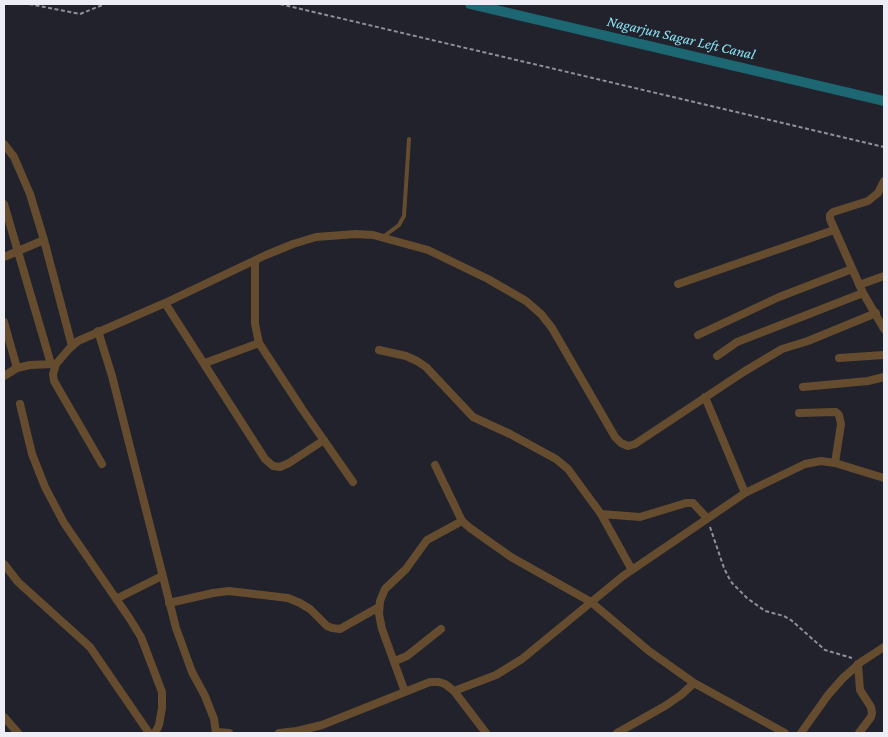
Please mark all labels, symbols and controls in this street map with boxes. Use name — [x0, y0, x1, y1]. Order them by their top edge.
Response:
water label: Nagarjun Sagar Left Canal — [605, 12, 757, 64]

